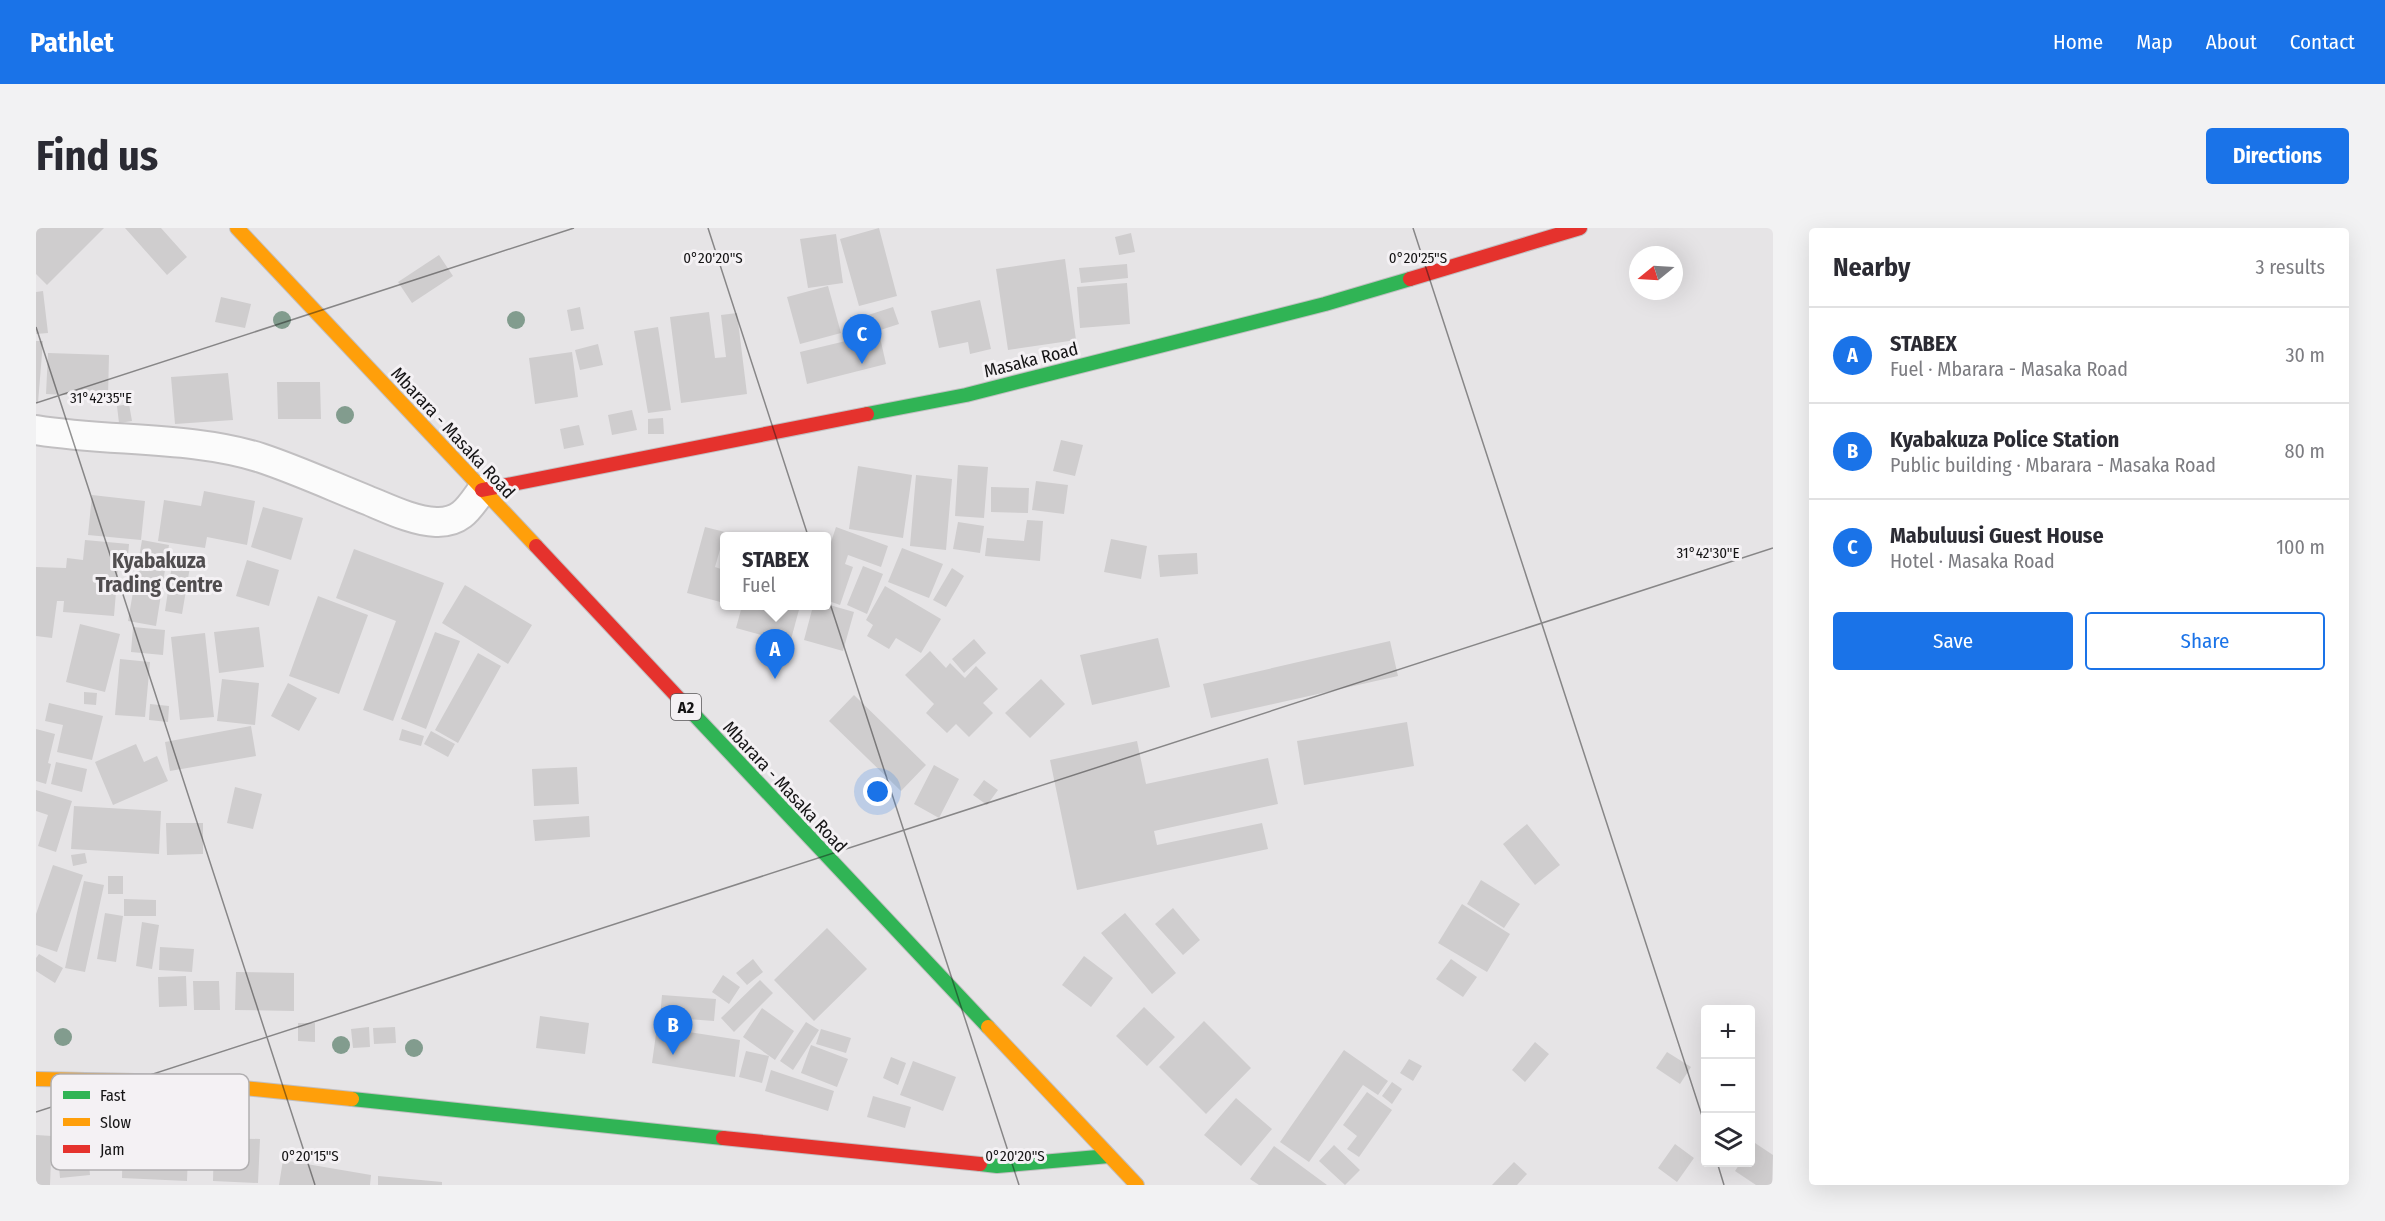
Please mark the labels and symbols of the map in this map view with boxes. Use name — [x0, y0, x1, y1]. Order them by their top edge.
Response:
north arrow — [1629, 246, 1683, 300]
text: 0°20'20"S — [683, 249, 743, 267]
text: 0°20'25"S — [1389, 249, 1447, 267]
pin: C — [842, 314, 882, 364]
street label: Masaka Road — [982, 338, 1080, 382]
street label: Mbarara - Masaka Road — [386, 363, 520, 503]
text: 31°42'35"E — [70, 389, 132, 407]
text: 31°42'30"E — [1676, 544, 1740, 562]
district label: Kyabakuza Trading Centre — [95, 548, 223, 598]
pin: A — [756, 630, 794, 679]
road number: A2 — [671, 694, 701, 720]
street label: Mbarara - Masaka Road — [718, 717, 852, 857]
your location — [863, 777, 892, 806]
pin: B — [654, 1006, 692, 1055]
legend — [51, 1074, 249, 1170]
text: Fast — [100, 1086, 127, 1105]
text: Slow — [100, 1113, 131, 1132]
text: Jam — [100, 1140, 125, 1159]
text: 0°20'15"S — [281, 1147, 339, 1165]
text: 0°20'20"S — [985, 1147, 1045, 1165]

